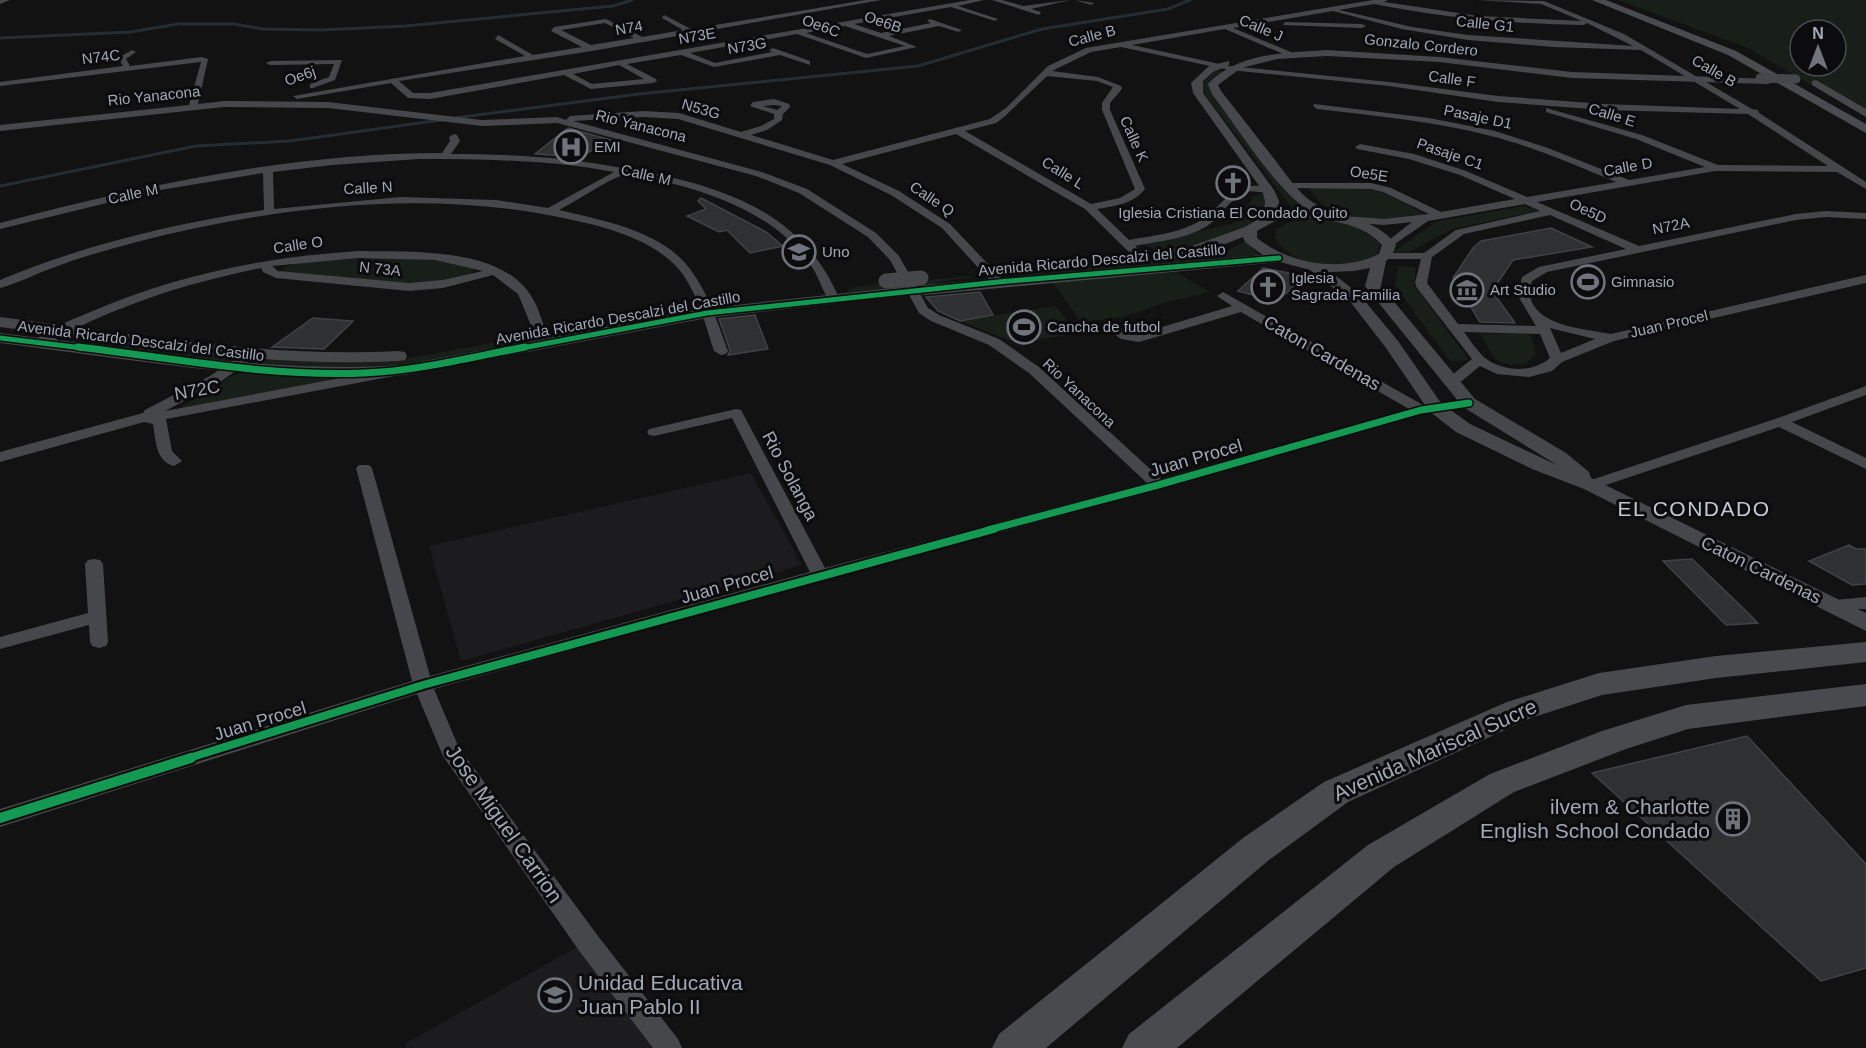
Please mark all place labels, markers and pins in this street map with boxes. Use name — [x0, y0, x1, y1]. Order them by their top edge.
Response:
hospital icon: EMI — [553, 129, 589, 165]
place label: EMI — [594, 138, 621, 155]
church icon: Iglesia Cristiana El Condado Quito — [1215, 165, 1251, 201]
place label: Iglesia Cristiana El Condado Quito — [1118, 204, 1348, 221]
school or university icon: Uno — [781, 234, 817, 270]
place label: Uno — [822, 243, 850, 260]
sports icon: Gimnasio — [1570, 264, 1606, 300]
church icon: Iglesia Sagrada Familia — [1250, 269, 1286, 305]
place label: Iglesia Sagrada Familia — [1291, 269, 1401, 303]
museum icon: Art Studio — [1449, 272, 1485, 308]
place label: Gimnasio — [1611, 273, 1674, 290]
place label: Art Studio — [1490, 281, 1556, 298]
sports icon: Cancha de futbol — [1006, 309, 1042, 345]
place label: Cancha de futbol — [1047, 318, 1160, 335]
place label: ilvem & Charlotte English School Condado — [1480, 795, 1710, 842]
building icon: ilvem & Charlotte English School Condado — [1715, 801, 1751, 837]
place label: Unidad Educativa Juan Pablo II — [578, 971, 743, 1018]
school or university icon: Unidad Educativa Juan Pablo II — [537, 977, 573, 1013]

